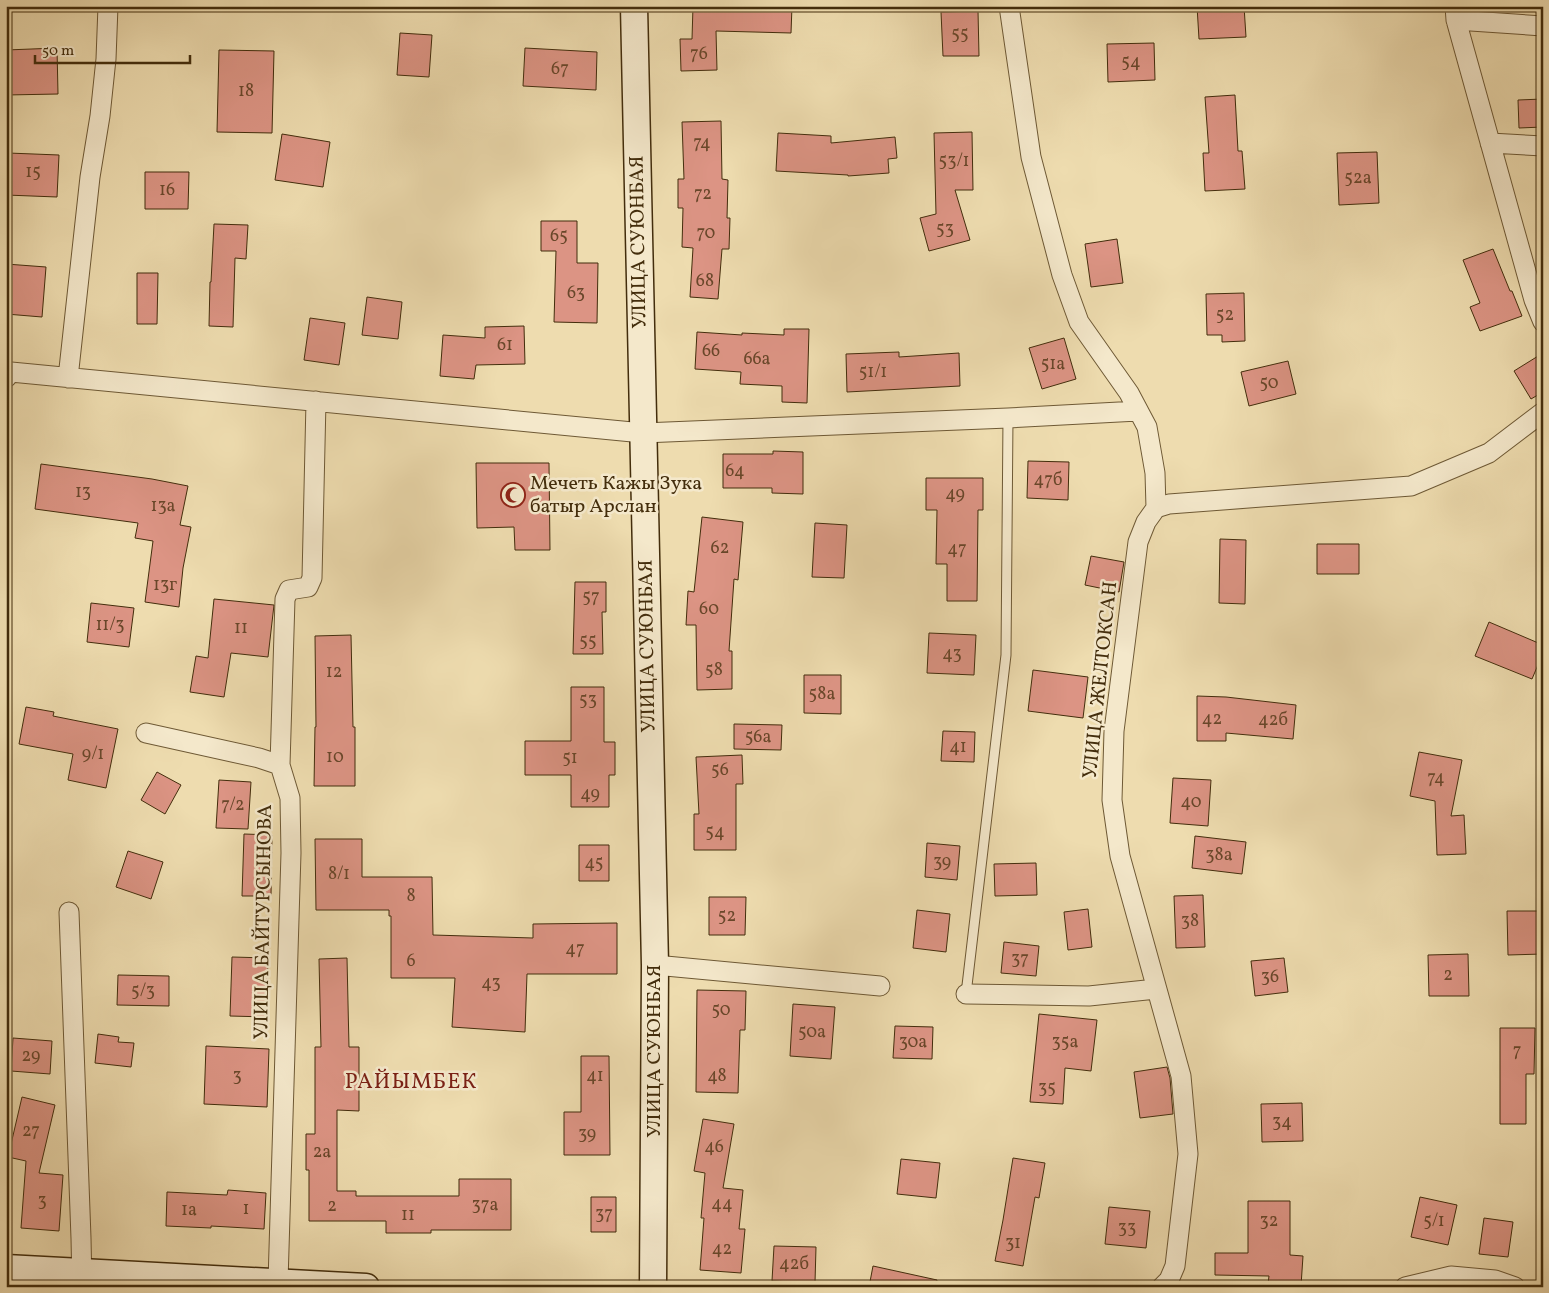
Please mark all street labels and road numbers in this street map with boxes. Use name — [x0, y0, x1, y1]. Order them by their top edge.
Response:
street label: УЛИЦА СУЮНБАЯ — [623, 155, 655, 329]
street label: УЛИЦА СУЮНБАЯ — [632, 559, 664, 733]
street label: УЛИЦА ЖЕЛТОКСАН — [1077, 580, 1125, 780]
street label: УЛИЦА БАЙТУРСЫНОВА — [248, 804, 280, 1040]
street label: УЛИЦА СУЮНБАЯ — [641, 964, 669, 1138]

